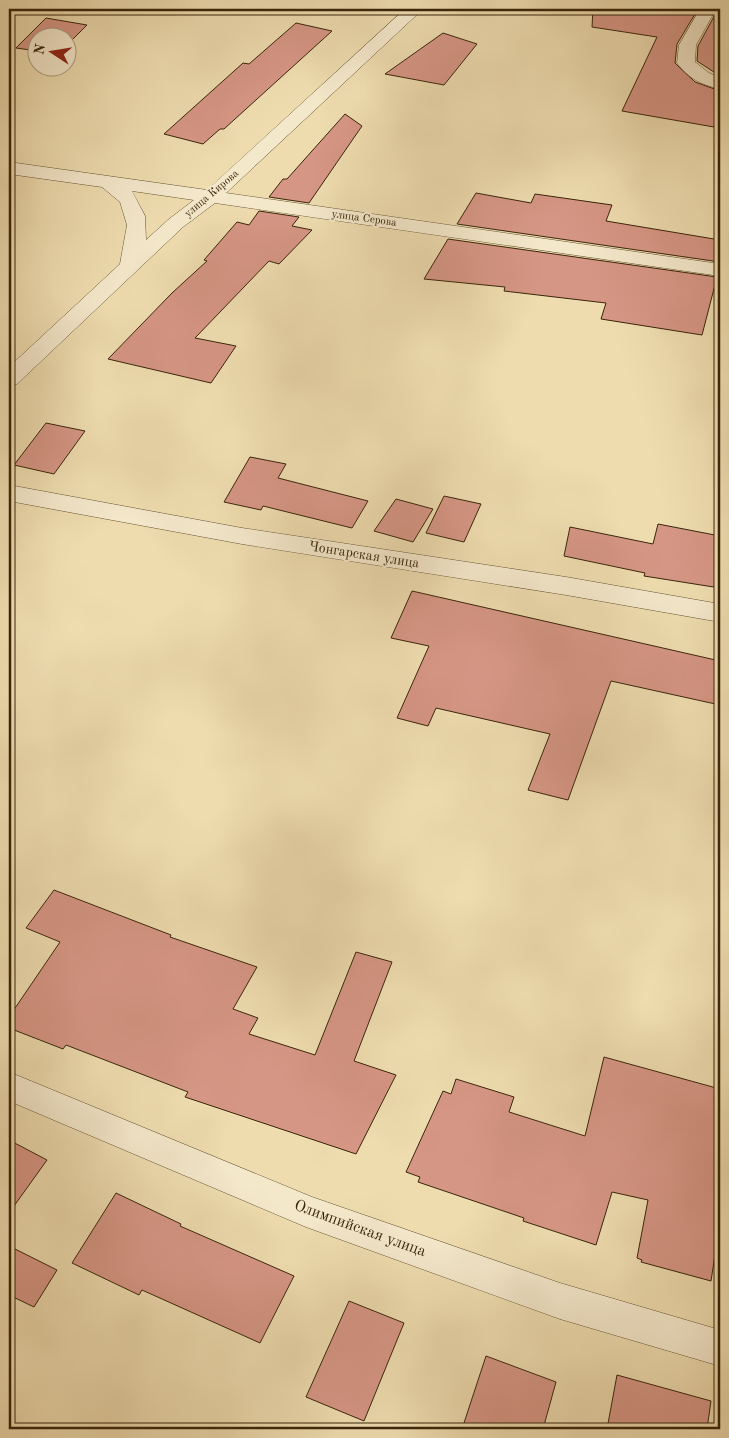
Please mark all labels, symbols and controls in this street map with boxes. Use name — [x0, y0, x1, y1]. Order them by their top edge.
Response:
north arrow — [28, 28, 78, 78]
text: N — [32, 43, 48, 56]
street label: улица Кирова — [183, 168, 242, 220]
street label: улица Серова — [331, 209, 398, 229]
street label: Чонгарская улица — [308, 539, 420, 571]
street label: Олимпийская улица — [292, 1198, 428, 1260]

